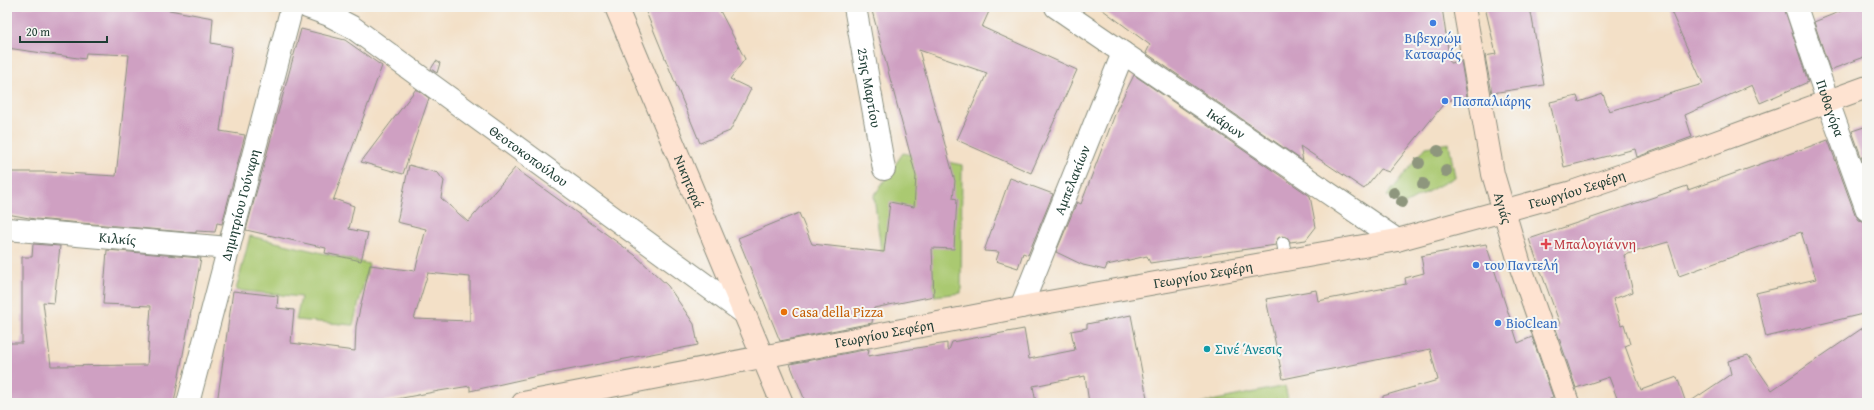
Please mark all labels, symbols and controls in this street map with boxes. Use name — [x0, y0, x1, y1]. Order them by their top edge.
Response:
scale bar — [20, 18, 107, 44]
marker: Βιβεχρώμ Κατσαρός — [1428, 18, 1438, 28]
text: 20 m — [26, 23, 50, 40]
place label: Βιβεχρώμ Κατσαρός — [1405, 28, 1462, 64]
street label: 25ης Μαρτίου — [852, 46, 886, 129]
street label: Πυθαγόρα — [1811, 77, 1850, 140]
place label: Πασπαλιάρης — [1453, 91, 1531, 111]
marker: Πασπαλιάρης — [1440, 96, 1450, 106]
street label: Ικάρων — [1203, 103, 1250, 144]
street label: Θεοτοκοπούλου — [485, 120, 572, 191]
street label: Αμπελακίων — [1049, 142, 1095, 218]
street label: Δημητρίου Γούναρη — [216, 147, 264, 263]
street label: Νικηταρά — [669, 152, 709, 211]
street label: Γεωργίου Σεφέρη — [1526, 165, 1628, 213]
street label: Αγιάς — [1489, 190, 1517, 226]
street label: Κιλκίς — [98, 227, 137, 250]
place label: Μπαλογιάννη — [1554, 234, 1636, 254]
marker: Μπαλογιάννη — [1541, 239, 1551, 249]
place label: του Παντελή — [1484, 255, 1558, 275]
street label: Γεωργίου Σεφέρη — [1152, 256, 1254, 293]
marker: του Παντελή — [1471, 260, 1481, 270]
place label: Casa della Pizza — [792, 302, 884, 322]
marker: Casa della Pizza — [779, 307, 789, 317]
place label: BioClean — [1506, 313, 1558, 333]
street label: Γεωργίου Σεφέρη — [833, 314, 936, 353]
marker: BioClean — [1493, 318, 1503, 328]
place label: Σινέ Άνεσις — [1215, 339, 1282, 359]
marker: Σινέ Άνεσις — [1202, 344, 1212, 354]

